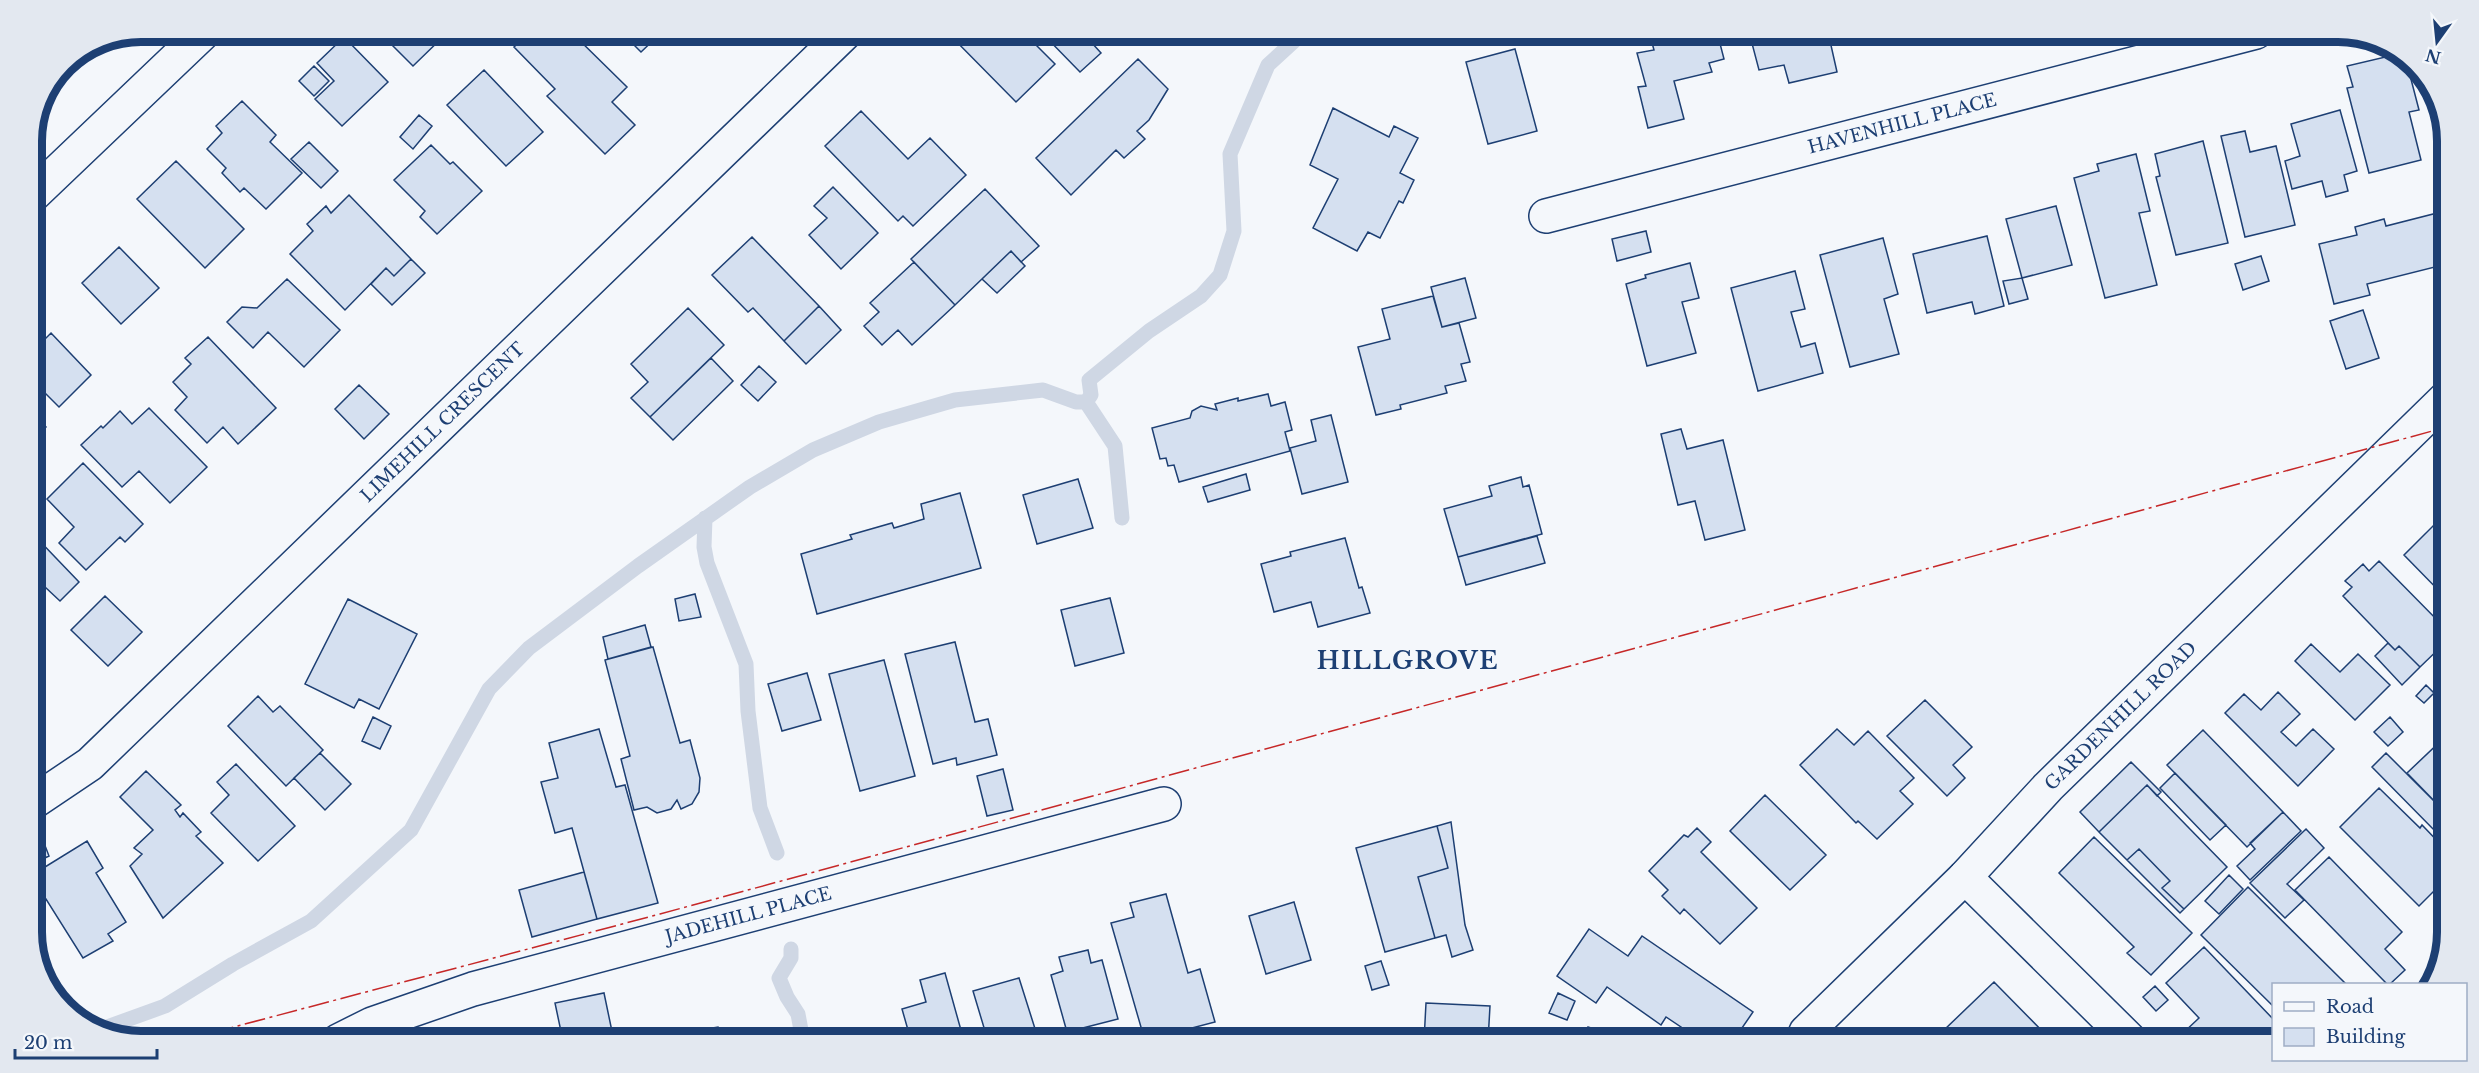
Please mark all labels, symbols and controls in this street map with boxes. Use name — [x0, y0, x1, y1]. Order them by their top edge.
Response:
north arrow — [2407, 12, 2467, 72]
text: N — [2423, 45, 2443, 68]
street label: HAVENHILL PLACE — [1806, 89, 1999, 159]
street label: LIMEHILL CRESCENT — [356, 338, 530, 507]
street label: GARDENHILL ROAD — [2040, 637, 2201, 795]
district label: HILLGROVE — [1317, 646, 1499, 675]
street label: JADEHILL PLACE — [661, 883, 834, 949]
legend — [2272, 983, 2467, 1061]
text: Road — [2326, 996, 2374, 1018]
scale bar — [15, 1022, 158, 1060]
text: Building — [2326, 1026, 2405, 1048]
text: 20 m — [24, 1032, 72, 1054]

